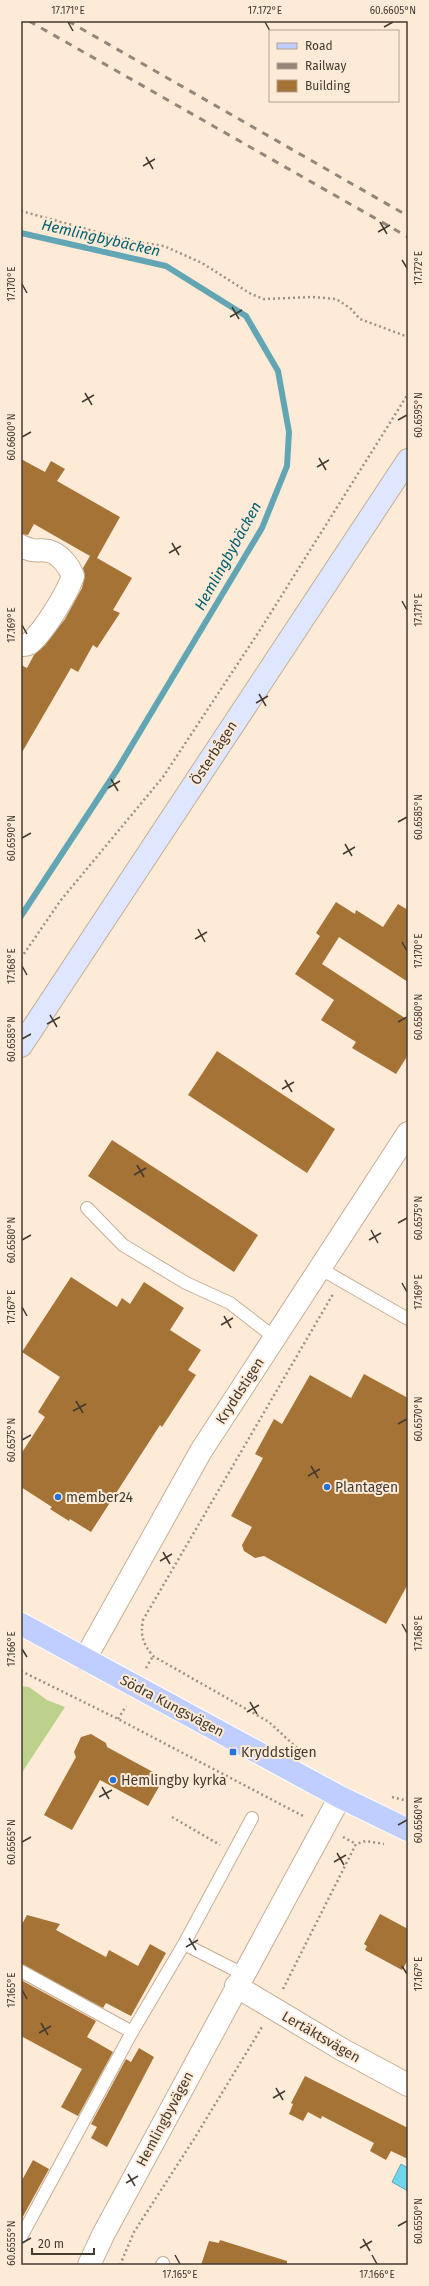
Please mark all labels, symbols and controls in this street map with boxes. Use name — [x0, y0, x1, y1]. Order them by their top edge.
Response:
text: 17.171°E — [51, 5, 85, 17]
text: 17.172°E — [248, 5, 282, 17]
text: 60.6605°N — [370, 5, 416, 17]
legend — [269, 30, 399, 102]
text: Road — [305, 39, 333, 53]
text: Railway — [305, 59, 346, 73]
text: Building — [305, 79, 351, 93]
water label: Hemlingbybäcken — [40, 216, 162, 260]
text: 17.172°E — [413, 251, 425, 285]
text: 17.170°E — [6, 267, 18, 301]
text: 60.6595°N — [413, 392, 425, 438]
text: 60.6600°N — [6, 413, 18, 461]
water label: Hemlingbybäcken — [191, 499, 265, 613]
text: 17.171°E — [413, 593, 425, 627]
text: 17.169°E — [6, 607, 18, 643]
street label: Österbågen — [186, 717, 241, 788]
text: 60.6585°N — [413, 794, 425, 840]
text: 60.6590°N — [6, 815, 18, 861]
text: 17.170°E — [413, 934, 425, 968]
text: 17.168°E — [6, 948, 18, 984]
text: 60.6580°N — [413, 994, 425, 1040]
text: 60.6585°N — [6, 1016, 18, 1062]
text: 60.6575°N — [413, 1196, 425, 1240]
text: 60.6580°N — [6, 1217, 18, 1263]
text: 17.169°E — [413, 1274, 425, 1310]
text: 17.167°E — [6, 1290, 18, 1324]
street label: Kryddstigen — [212, 1355, 268, 1427]
text: 60.6570°N — [413, 1396, 425, 1442]
text: 60.6575°N — [6, 1418, 18, 1462]
place label: Plantagen — [335, 1479, 398, 1496]
marker: Plantagen — [322, 1482, 332, 1492]
place label: member24 — [66, 1489, 133, 1506]
marker: member24 — [53, 1492, 63, 1502]
text: 17.168°E — [413, 1615, 425, 1651]
text: 17.166°E — [6, 1631, 18, 1667]
street label: Södra Kungsvägen — [117, 1671, 227, 1741]
place label: Kryddstigen — [241, 1744, 317, 1761]
marker: Kryddstigen — [228, 1747, 238, 1757]
place label: Hemlingby kyrka — [121, 1772, 227, 1789]
marker: Hemlingby kyrka — [108, 1775, 118, 1785]
text: 60.6560°N — [413, 1797, 425, 1843]
text: 60.6565°N — [6, 1819, 18, 1865]
text: 17.167°E — [413, 1957, 425, 1991]
text: 17.165°E — [6, 1972, 18, 2008]
street label: Lertäktsvägen — [279, 2008, 363, 2066]
street label: Hemlingbyvägen — [133, 2069, 197, 2169]
text: 60.6550°N — [413, 2198, 425, 2244]
text: 60.6555°N — [6, 2220, 18, 2266]
scale bar — [32, 2230, 94, 2256]
text: 20 m — [38, 2237, 64, 2251]
text: 17.165°E — [162, 2269, 198, 2281]
text: 17.166°E — [359, 2269, 395, 2281]

